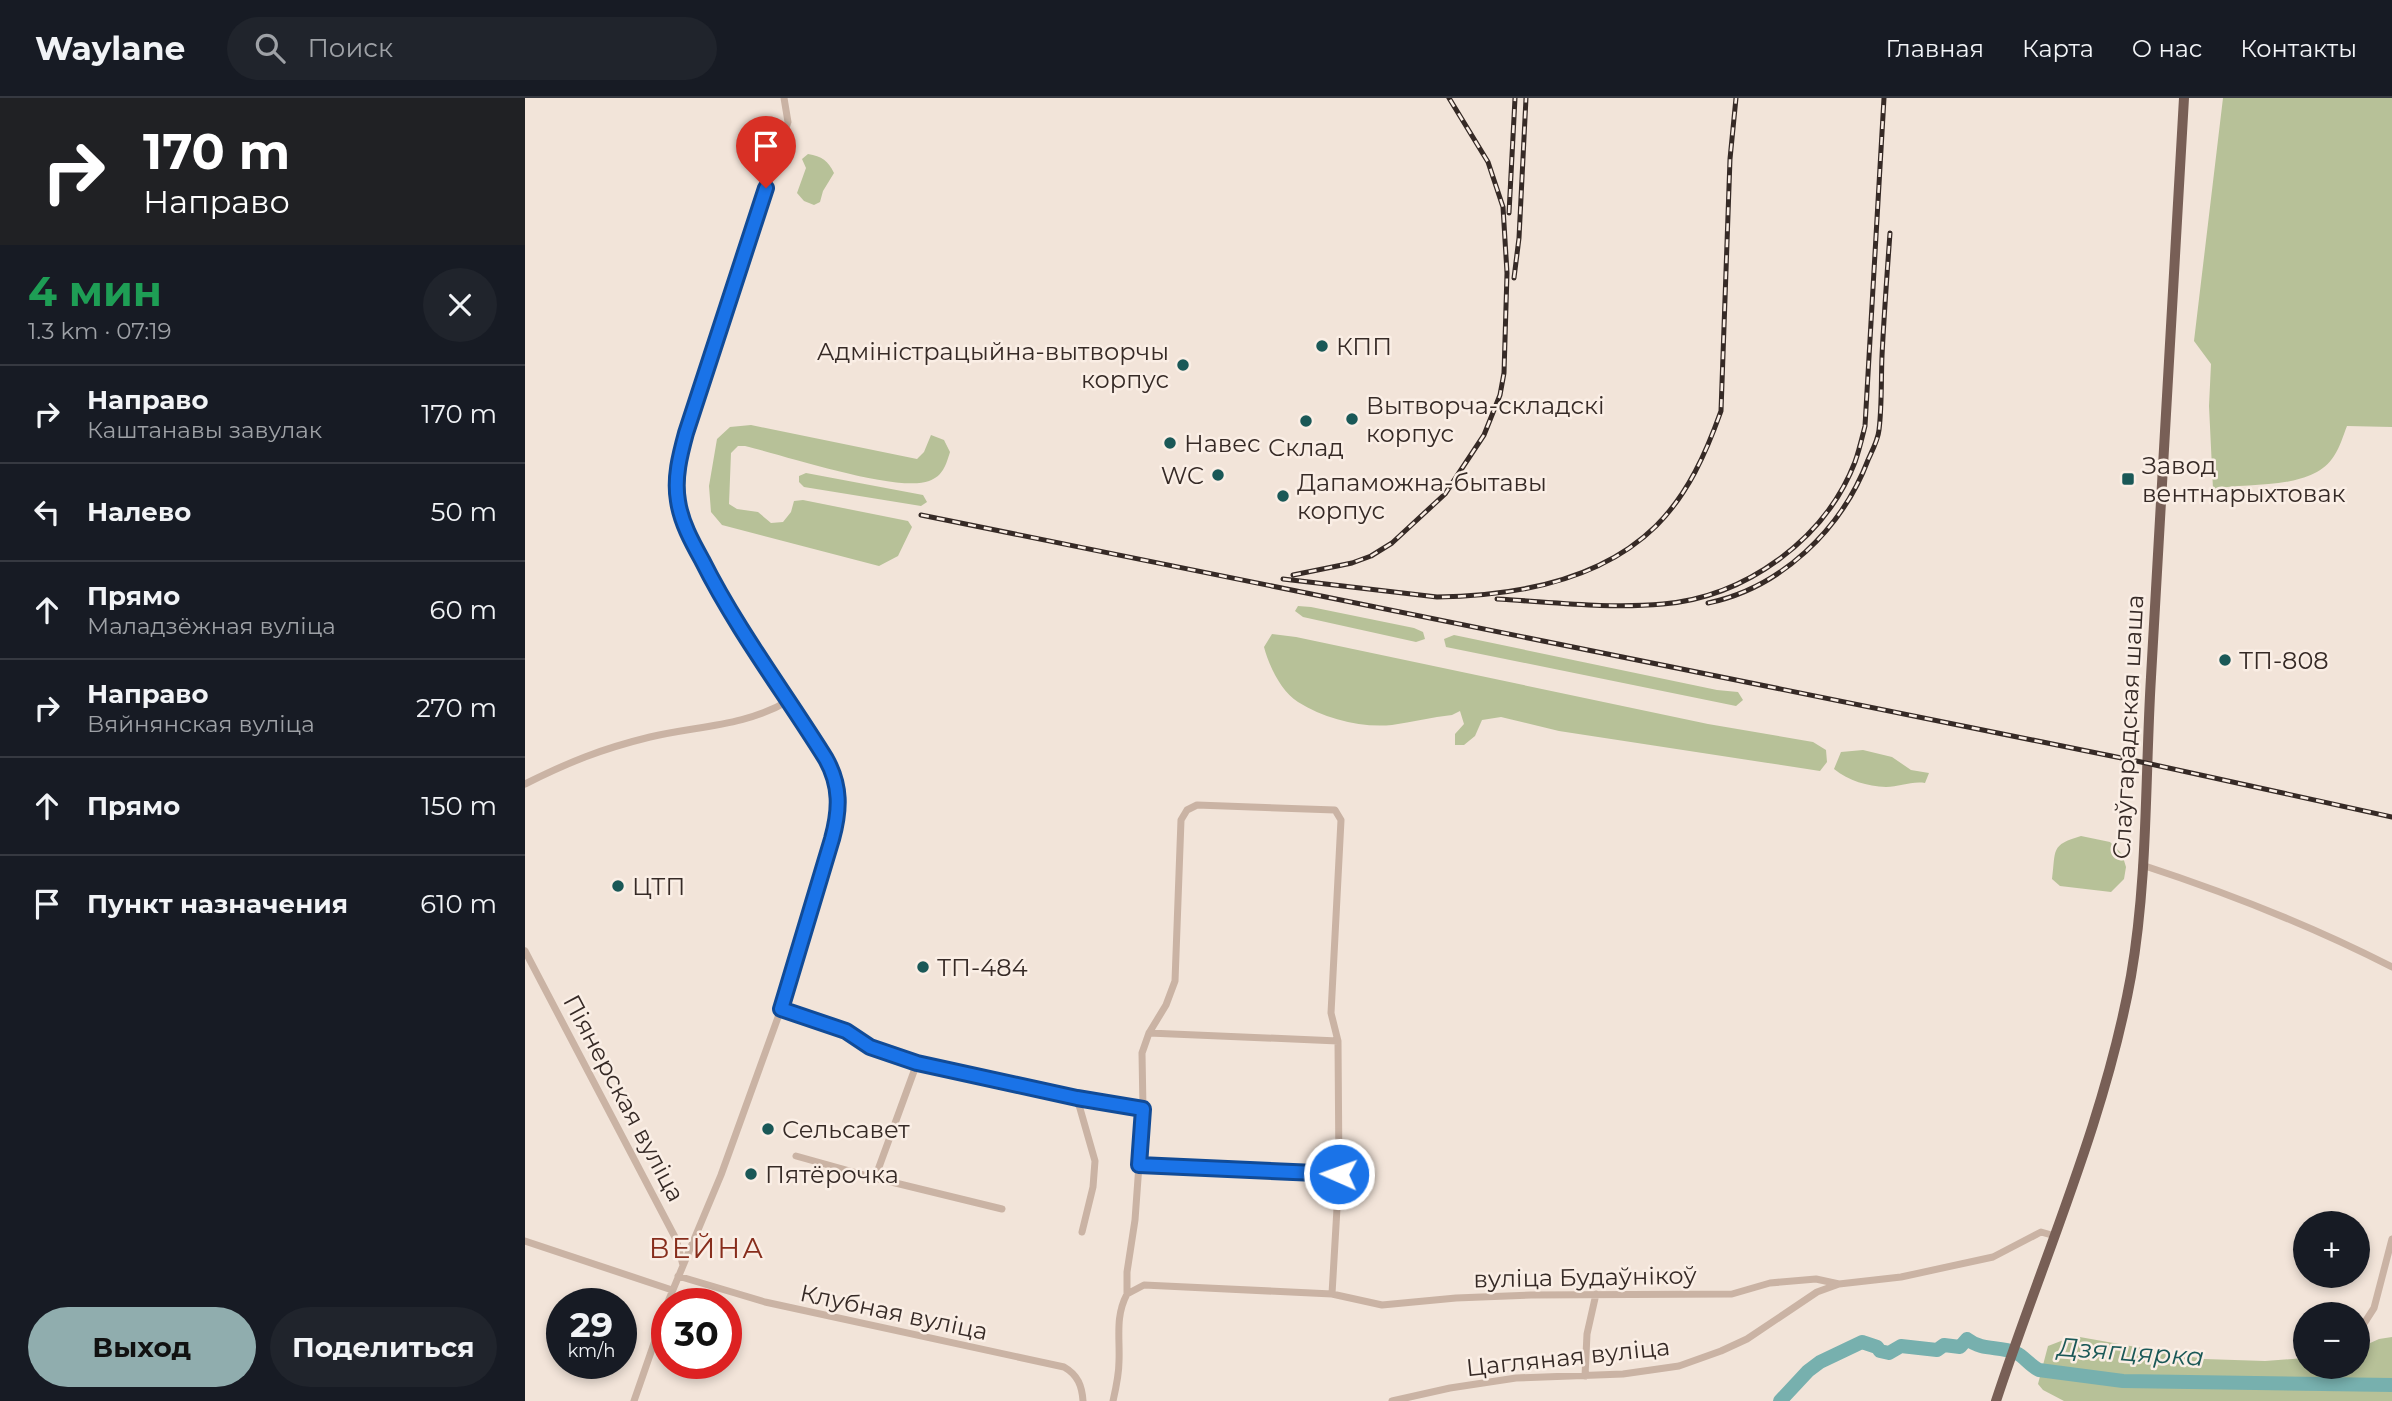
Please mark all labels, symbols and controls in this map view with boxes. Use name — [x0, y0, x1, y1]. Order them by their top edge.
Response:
search box — [227, 17, 717, 80]
text: Waylane — [35, 28, 185, 68]
icon: search — [251, 29, 289, 67]
text: Поиск — [307, 32, 393, 64]
text: Главная — [1886, 34, 1984, 63]
text: Карта — [2022, 34, 2094, 63]
text: О нас — [2132, 34, 2202, 63]
text: Контакты — [2240, 34, 2357, 63]
pin — [736, 116, 796, 188]
text: 170 m — [143, 122, 290, 181]
icon: right — [28, 126, 119, 217]
icon: arrive — [747, 127, 785, 165]
text: Направо — [143, 182, 290, 221]
text: 4 мин — [28, 265, 162, 317]
button: close — [423, 268, 497, 342]
text: 1.3 km · 07:19 — [28, 317, 172, 345]
place label: КПП — [1336, 332, 1392, 361]
place label: Адміністрацыйна-вытворчы корпус — [817, 337, 1169, 394]
marker: КПП — [1314, 338, 1330, 354]
marker: Адміністрацыйна-вытворчы корпус — [1175, 357, 1191, 373]
text: Направо — [87, 384, 208, 416]
place label: Вытворча-складскі корпус — [1366, 391, 1605, 448]
icon: right — [28, 395, 66, 433]
text: 170 m — [421, 398, 497, 430]
marker: Вытворча-складскі корпус — [1344, 411, 1360, 427]
marker: Склад — [1298, 413, 1314, 429]
text: Каштанавы завулак — [87, 416, 322, 444]
place label: Навес — [1184, 429, 1261, 458]
place label: Склад — [1268, 433, 1344, 462]
marker: Навес — [1162, 435, 1178, 451]
place label: Завод вентнарыхтовак — [2142, 451, 2345, 508]
place label: WC — [1161, 461, 1204, 490]
marker: WC — [1210, 467, 1226, 483]
place label: Дапаможна-бытавы корпус — [1297, 468, 1547, 525]
marker: Завод вентнарыхтовак — [2120, 471, 2136, 487]
marker: Дапаможна-бытавы корпус — [1275, 488, 1291, 504]
icon: left — [28, 493, 66, 531]
text: Налево — [87, 496, 191, 528]
text: 50 m — [431, 496, 497, 528]
text: Прямо — [87, 580, 180, 612]
icon: ahead — [28, 591, 66, 629]
text: 60 m — [430, 594, 497, 626]
street label: Слаўгарадская шаша — [2107, 594, 2149, 860]
text: Маладзёжная вуліца — [87, 612, 336, 640]
place label: ТП-808 — [2239, 646, 2329, 675]
marker: ТП-808 — [2217, 652, 2233, 668]
text: Направо — [87, 678, 208, 710]
icon: right — [28, 689, 66, 727]
text: 270 m — [416, 692, 497, 724]
text: Вяйнянская вуліца — [87, 710, 315, 738]
icon: ahead — [28, 787, 66, 825]
text: Прямо — [87, 790, 180, 822]
text: 150 m — [421, 790, 497, 822]
place label: ЦТП — [632, 872, 685, 901]
marker: ЦТП — [610, 878, 626, 894]
icon: arrive — [28, 885, 66, 923]
text: Пункт назначения — [87, 888, 348, 920]
text: 610 m — [420, 888, 497, 920]
place label: ТП-484 — [937, 953, 1028, 982]
marker: ТП-484 — [915, 959, 931, 975]
street label: Піянерская вуліца — [557, 990, 691, 1206]
place label: Сельсавет — [782, 1115, 910, 1144]
marker: Сельсавет — [760, 1121, 776, 1137]
position arrow — [1302, 1137, 1376, 1211]
place label: Пятёрочка — [765, 1160, 899, 1189]
marker: Пятёрочка — [743, 1166, 759, 1182]
map controls — [2293, 1211, 2370, 1379]
button: + — [2293, 1211, 2370, 1288]
district label: ВЕЙНА — [649, 1231, 765, 1265]
street label: вуліца Будаўнікоў — [1473, 1261, 1698, 1293]
street label: Клубная вуліца — [797, 1278, 991, 1346]
speed limit sign: 30 — [651, 1288, 742, 1379]
button: − — [2293, 1302, 2370, 1379]
text: 29 — [570, 1303, 613, 1346]
button: Выход — [28, 1307, 256, 1387]
button: Поделиться — [270, 1307, 497, 1387]
water label: Дзягцярка — [2055, 1331, 2205, 1373]
street label: Цагляная вуліца — [1465, 1332, 1671, 1382]
text: km/h — [567, 1340, 616, 1362]

